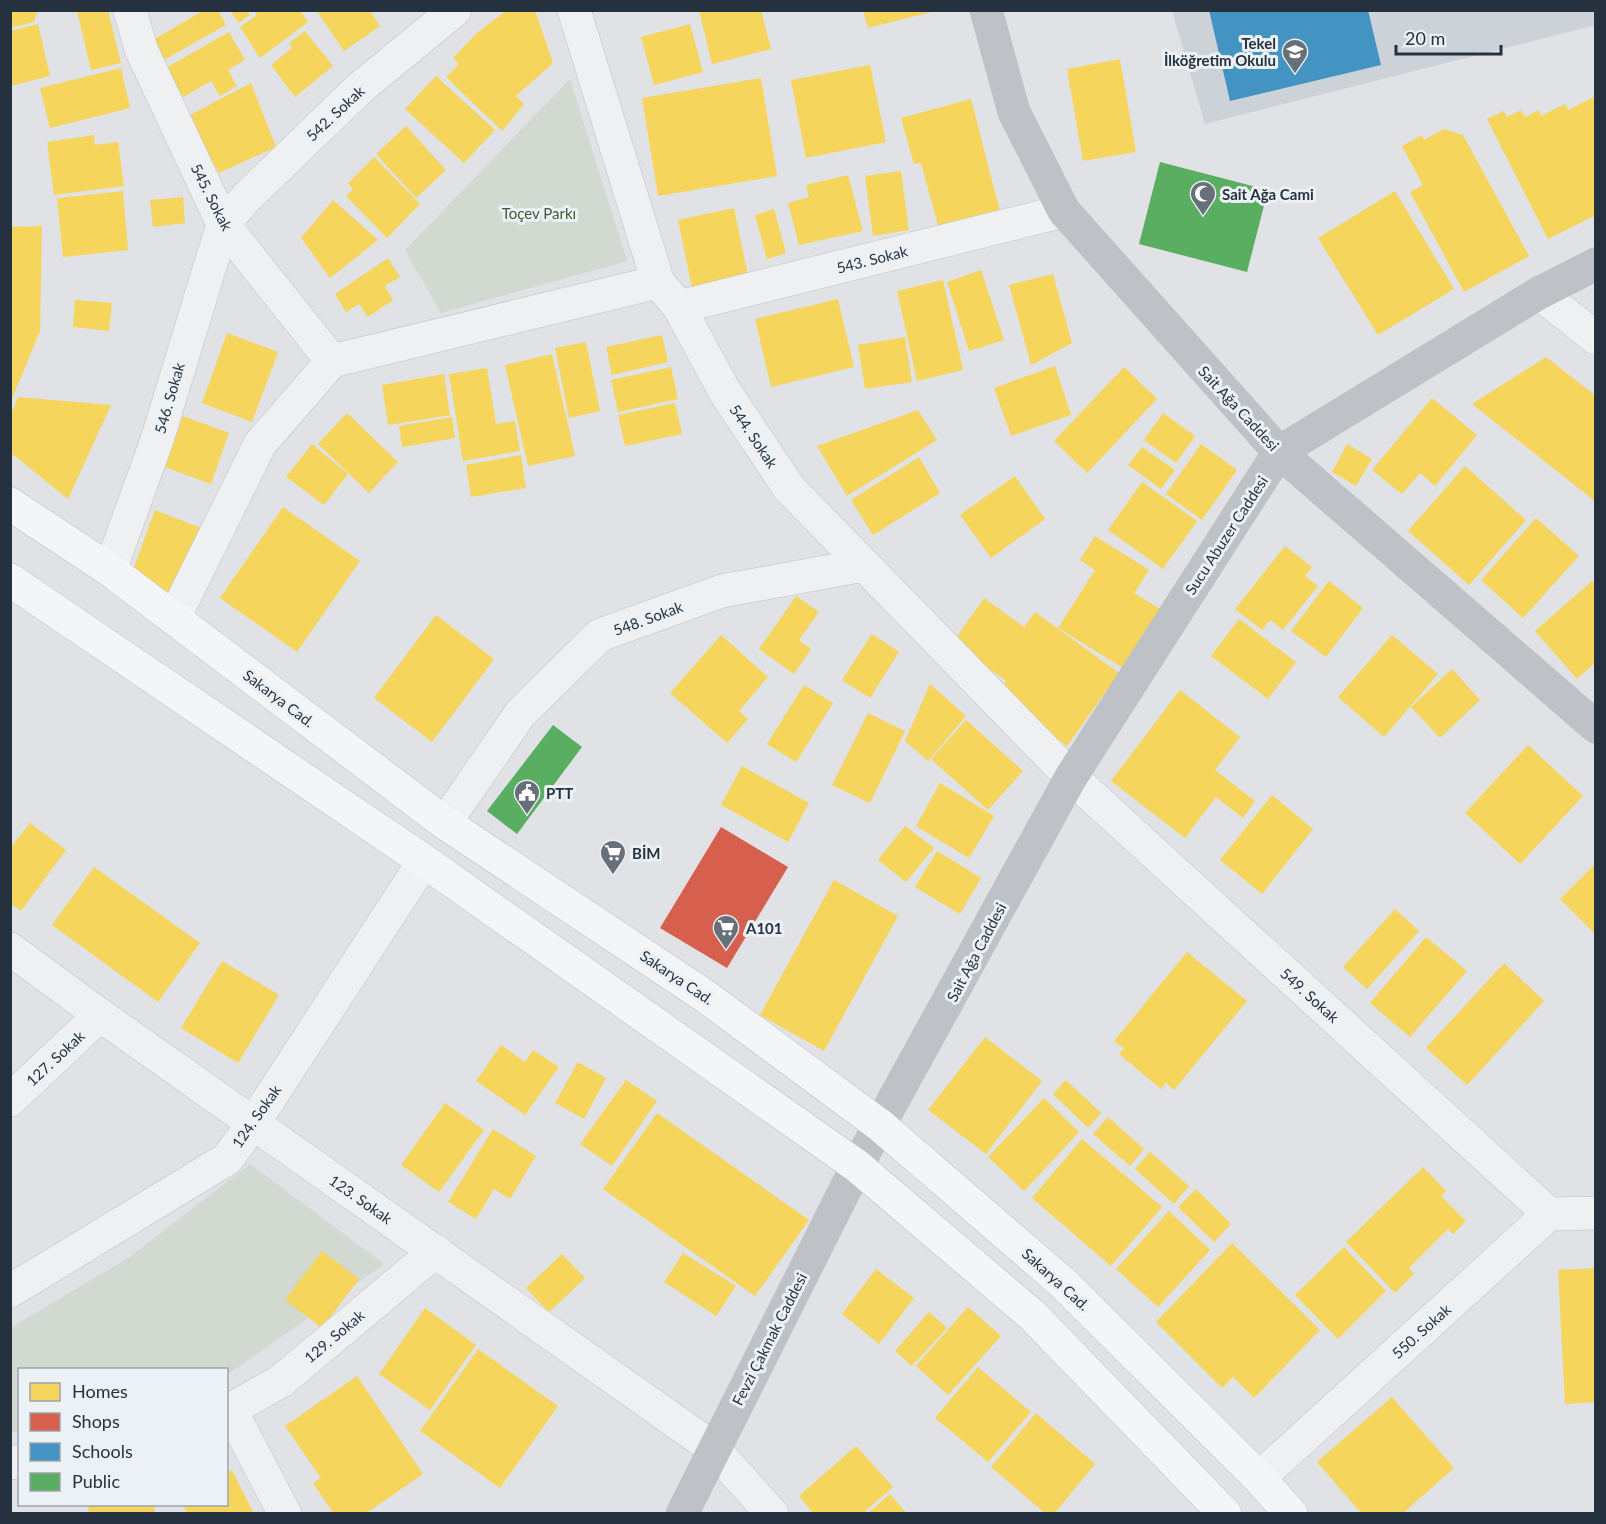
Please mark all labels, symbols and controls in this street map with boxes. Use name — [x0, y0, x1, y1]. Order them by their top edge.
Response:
scale bar — [1396, 18, 1501, 56]
text: 20 m — [1405, 27, 1445, 49]
place label: Tekel İlköğretim Okulu — [1164, 34, 1276, 69]
school or university icon: Tekel İlköğretim Okulu — [1280, 37, 1310, 75]
street label: 542. Sokak — [302, 81, 368, 144]
street label: 545. Sokak — [187, 160, 237, 234]
mosque icon: Sait Ağa Cami — [1188, 179, 1218, 217]
place label: Sait Ağa Cami — [1222, 185, 1314, 203]
park label: Toçev Parkı — [502, 204, 576, 222]
street label: 543. Sokak — [835, 241, 910, 277]
street label: 546. Sokak — [150, 360, 188, 435]
street label: Sait Ağa Caddesi — [1195, 362, 1283, 454]
street label: 544. Sokak — [726, 401, 782, 472]
street label: Sucu Abuzer Caddesi — [1181, 472, 1271, 598]
street label: 548. Sokak — [611, 597, 686, 639]
street label: Sakarya Cad. — [240, 665, 318, 731]
public building icon: PTT — [512, 778, 542, 816]
place label: PTT — [546, 784, 573, 802]
supermarket icon: BİM — [598, 838, 628, 876]
place label: BİM — [632, 844, 661, 862]
street label: Sait Ağa Caddesi — [942, 900, 1010, 1004]
supermarket icon: A101 — [711, 913, 741, 951]
place label: A101 — [745, 919, 783, 937]
street label: Sakarya Cad. — [637, 946, 717, 1008]
street label: 549. Sokak — [1277, 964, 1343, 1026]
street label: 127. Sokak — [22, 1026, 88, 1089]
street label: 124. Sokak — [228, 1081, 284, 1151]
street label: 123. Sokak — [326, 1171, 396, 1227]
street label: Sakarya Cad. — [1019, 1244, 1093, 1314]
street label: Fevzi Çakmak Caddesi — [728, 1270, 810, 1408]
street label: 550. Sokak — [1388, 1300, 1454, 1362]
street label: 129. Sokak — [300, 1305, 368, 1366]
legend — [18, 1368, 228, 1506]
text: Homes — [72, 1380, 128, 1402]
text: Shops — [72, 1410, 120, 1432]
text: Schools — [72, 1440, 133, 1462]
text: Public — [72, 1470, 120, 1492]

